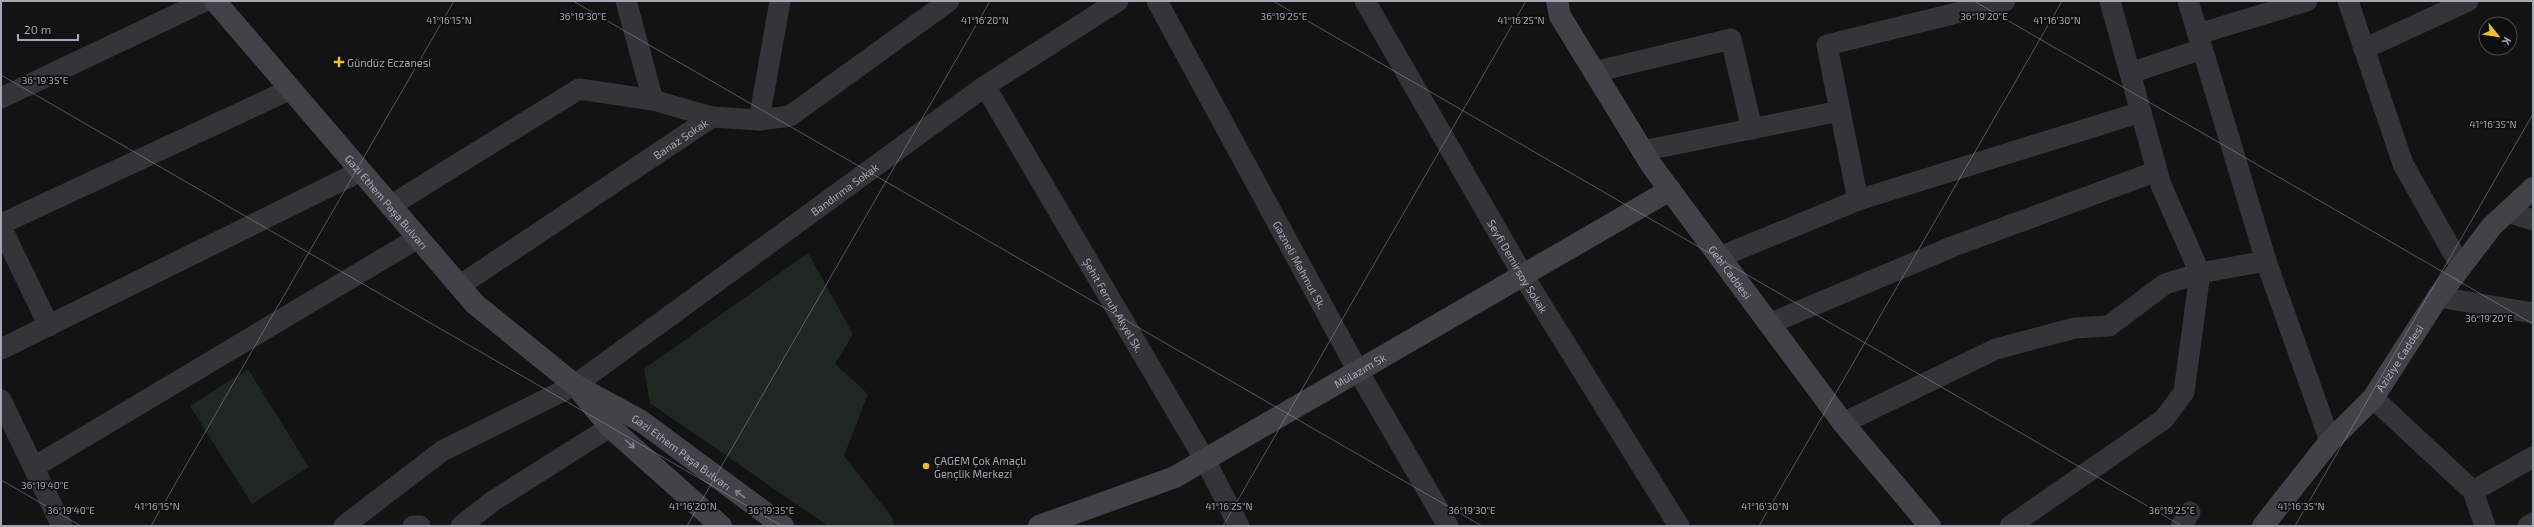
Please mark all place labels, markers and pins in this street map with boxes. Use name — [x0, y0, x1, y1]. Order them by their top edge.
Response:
place label: Gündüz Eczanesi — [347, 56, 431, 69]
marker: Gündüz Eczanesi — [334, 57, 344, 67]
place label: ÇAGEM Çok Amaçlı Gençlik Merkezi — [934, 454, 1026, 481]
marker: ÇAGEM Çok Amaçlı Gençlik Merkezi — [921, 461, 931, 471]

